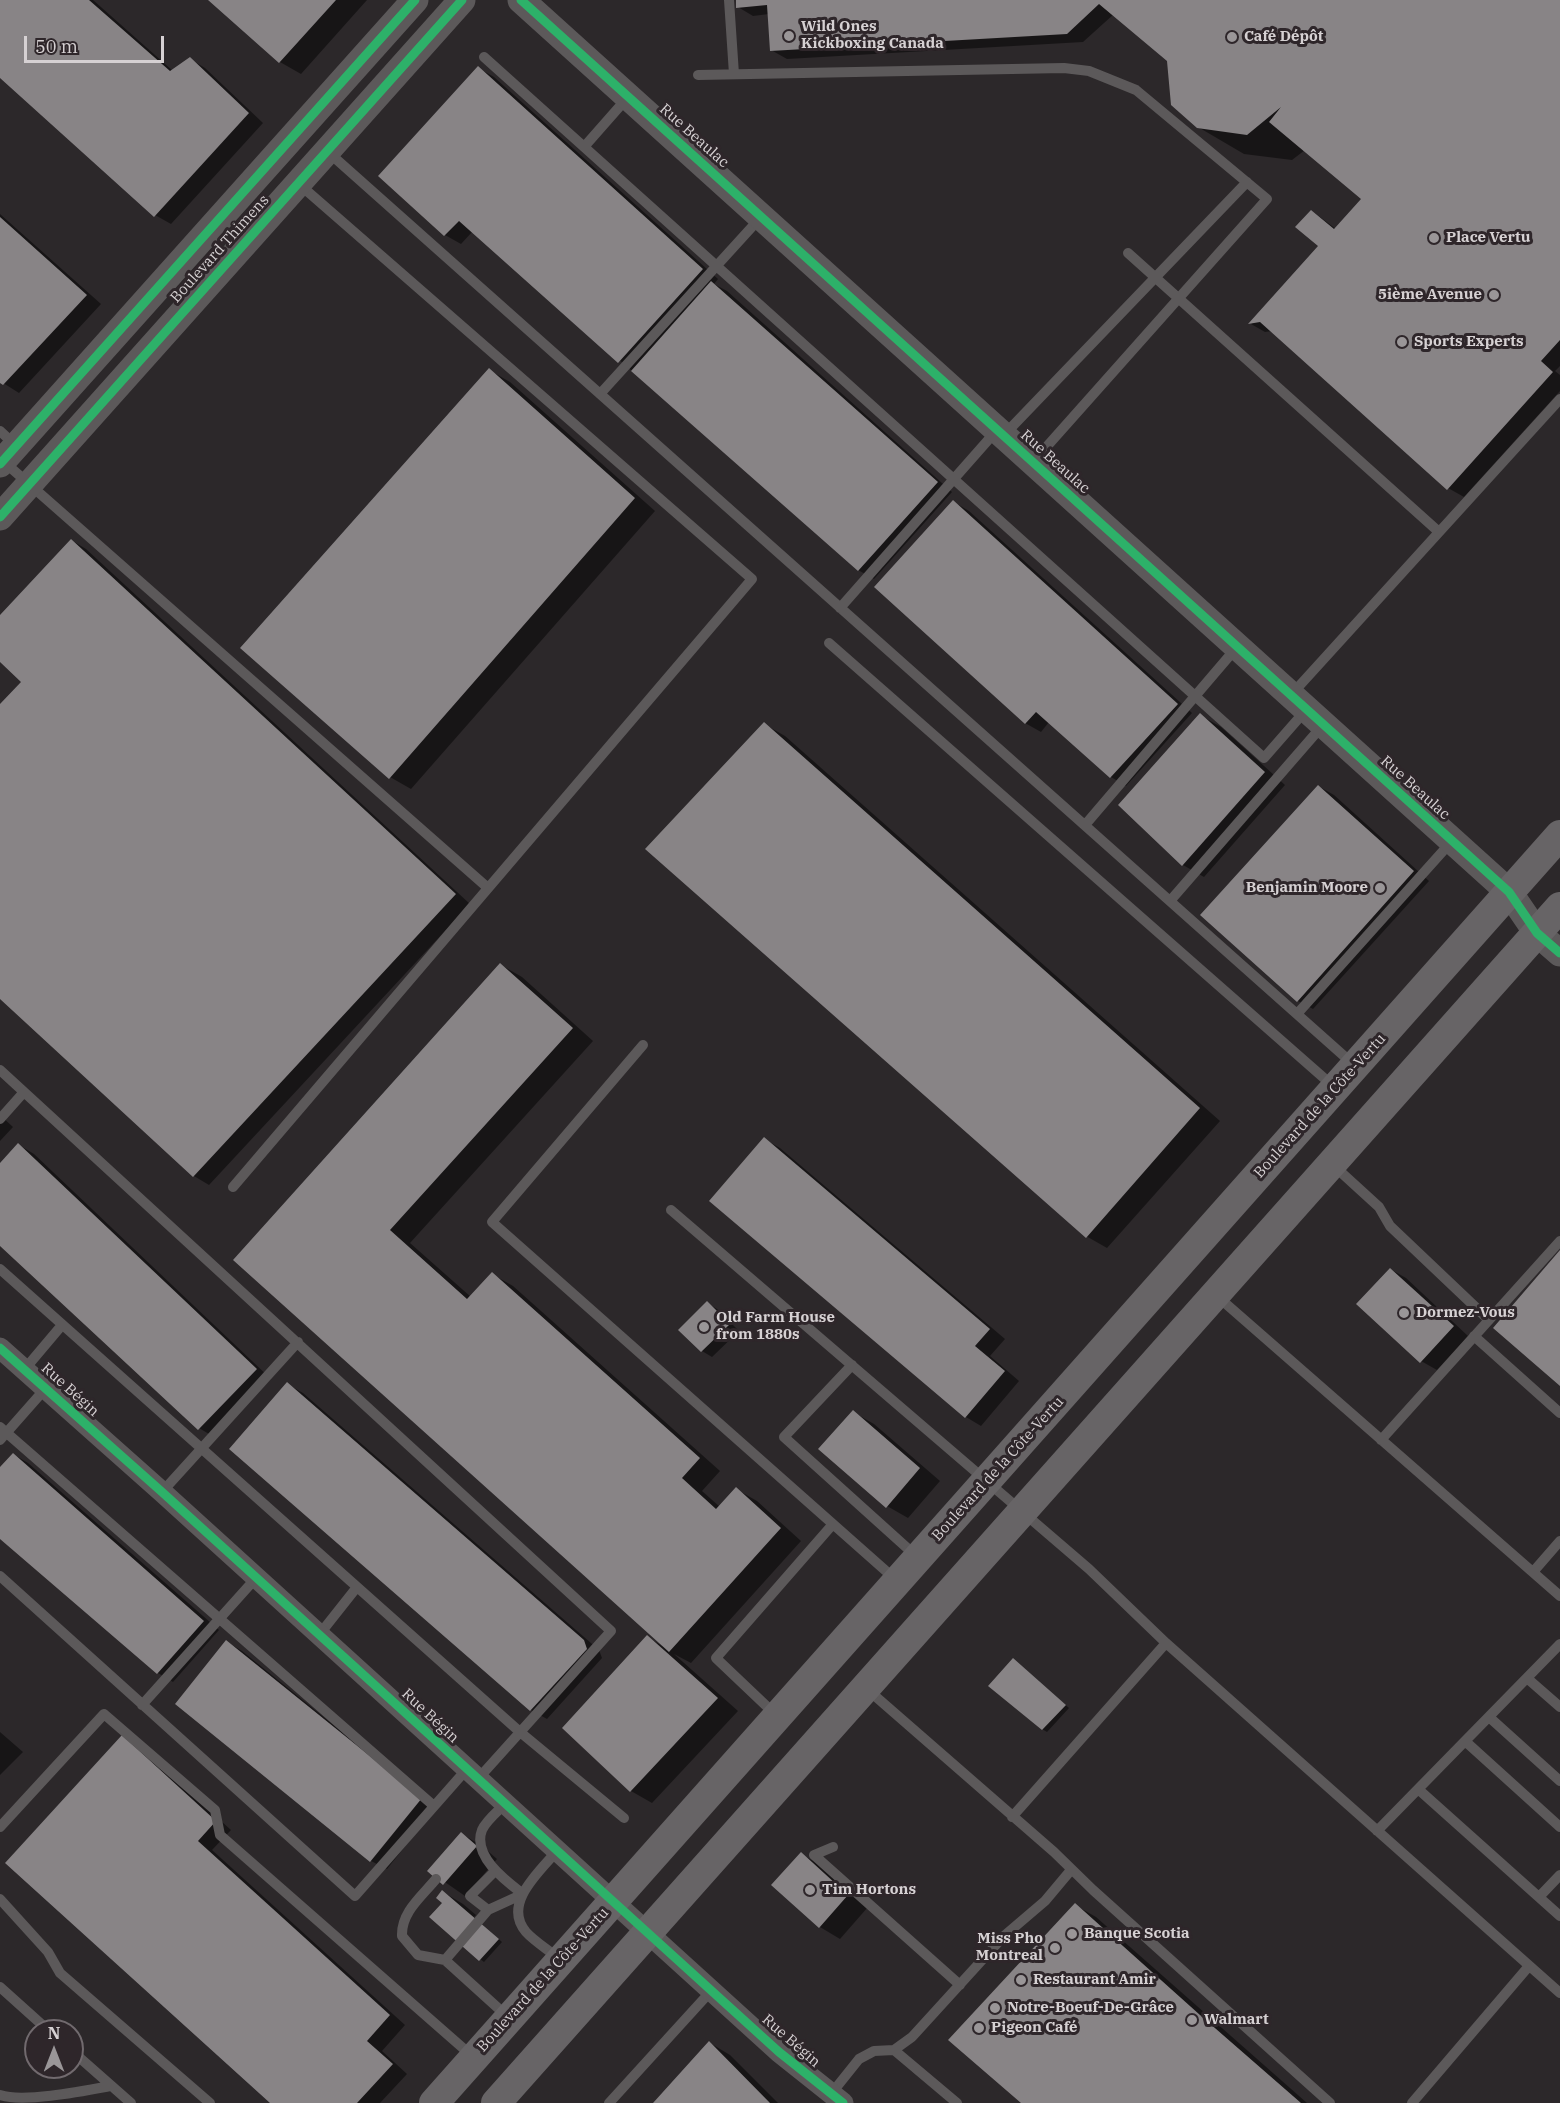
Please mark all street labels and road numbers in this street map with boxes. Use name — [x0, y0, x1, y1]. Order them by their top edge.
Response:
street label: Rue Beaulac — [656, 100, 732, 172]
street label: Boulevard Thimens — [167, 191, 273, 307]
street label: Rue Beaulac — [1017, 426, 1093, 498]
street label: Rue Beaulac — [1377, 752, 1453, 824]
street label: Boulevard de la Côte-Vertu — [1250, 1030, 1390, 1182]
street label: Rue Bégin — [37, 1359, 103, 1421]
street label: Boulevard de la Côte-Vertu — [928, 1393, 1068, 1545]
street label: Rue Bégin — [398, 1685, 462, 1747]
street label: Boulevard de la Côte-Vertu — [473, 1904, 613, 2056]
street label: Rue Bégin — [758, 2011, 824, 2071]

